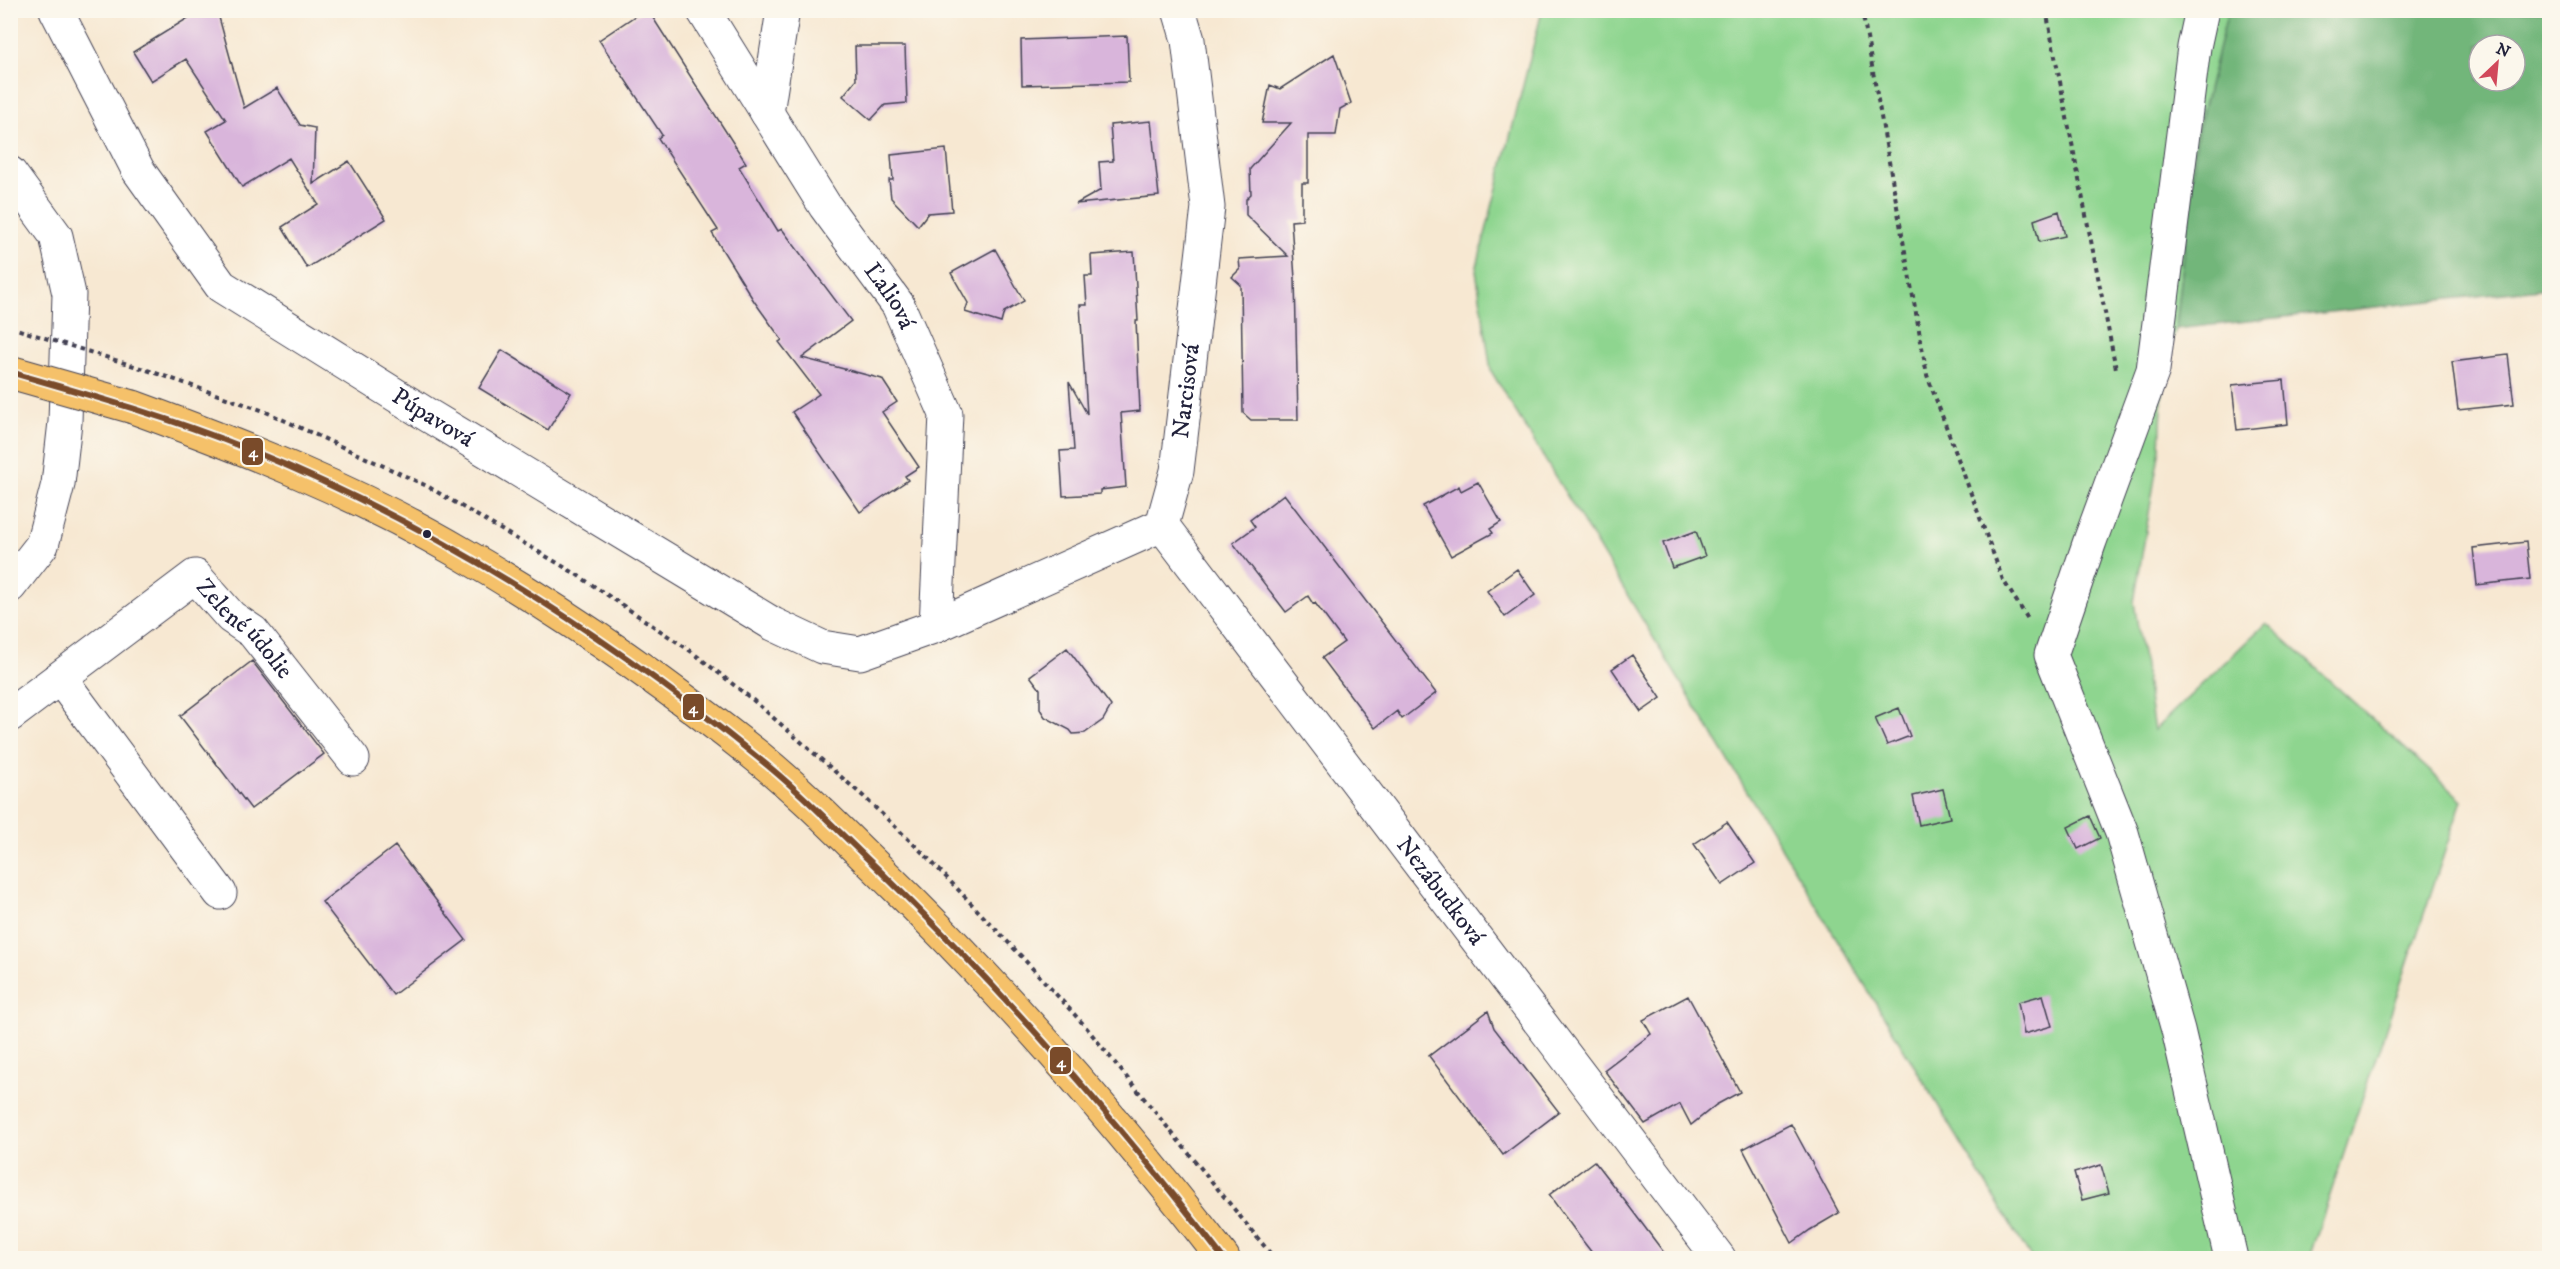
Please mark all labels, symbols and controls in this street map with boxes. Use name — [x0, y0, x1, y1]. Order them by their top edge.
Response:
north arrow — [2467, 33, 2527, 93]
text: N — [2493, 39, 2513, 62]
street label: Ľaliová — [857, 257, 922, 334]
street label: Narcisová — [1166, 341, 1207, 440]
street label: Púpavová — [386, 381, 480, 455]
line badge: 4 — [241, 437, 264, 466]
text: 4 — [247, 442, 258, 462]
unlabelled marker — [421, 528, 433, 540]
street label: Zelené údolie — [189, 572, 299, 685]
line badge: 4 — [682, 693, 705, 721]
text: 4 — [687, 698, 698, 718]
street label: Nezábudková — [1389, 831, 1492, 952]
line badge: 4 — [1049, 1046, 1072, 1075]
text: 4 — [1055, 1052, 1066, 1072]

